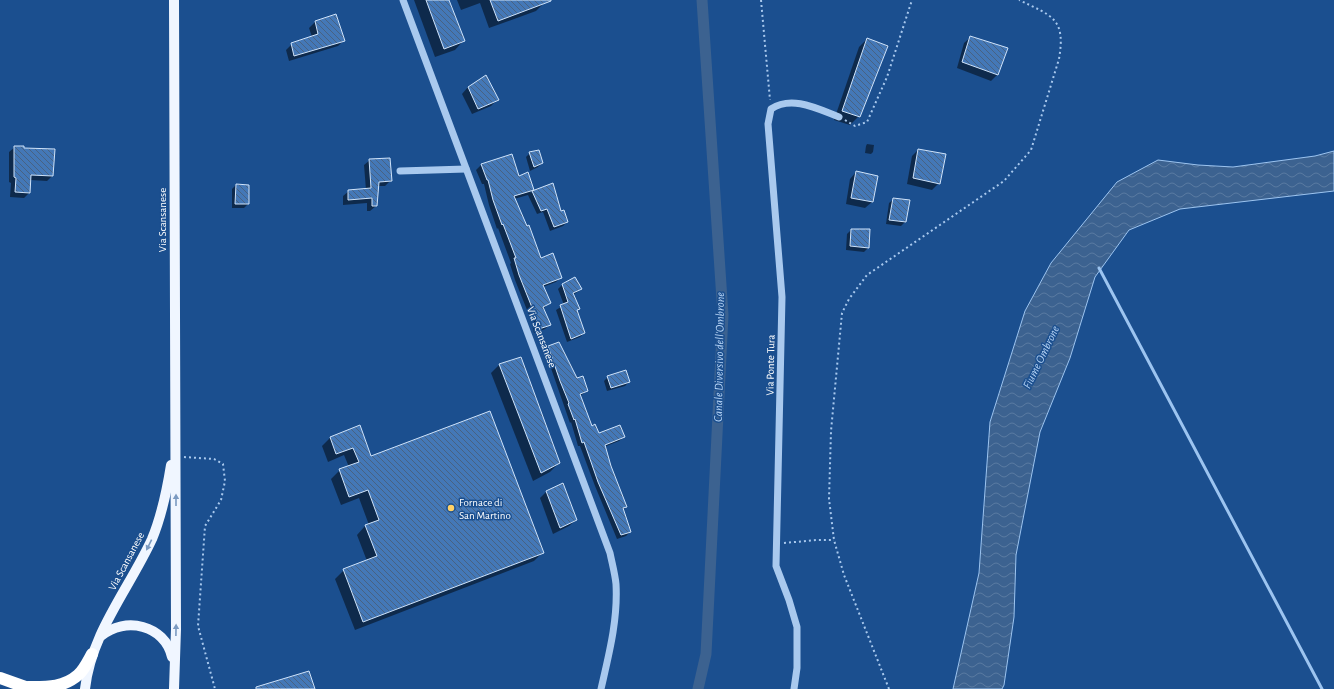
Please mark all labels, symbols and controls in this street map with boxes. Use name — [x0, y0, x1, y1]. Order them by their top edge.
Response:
street label: Via Scansanese — [157, 188, 168, 252]
water label: Canale Diversivo dell'Ombrone — [712, 292, 726, 422]
street label: Via Scansanese — [525, 305, 558, 369]
water label: Fiume Ombrone — [1021, 323, 1062, 390]
street label: Via Ponte Tura — [764, 334, 777, 396]
one-way arrow — [173, 493, 179, 506]
place label: Fornace di San Martino — [459, 497, 511, 521]
marker: Fornace di San Martino — [446, 503, 456, 513]
street label: Via Scansanese — [106, 530, 146, 592]
one-way arrow — [146, 539, 152, 550]
one-way arrow — [173, 623, 179, 636]

